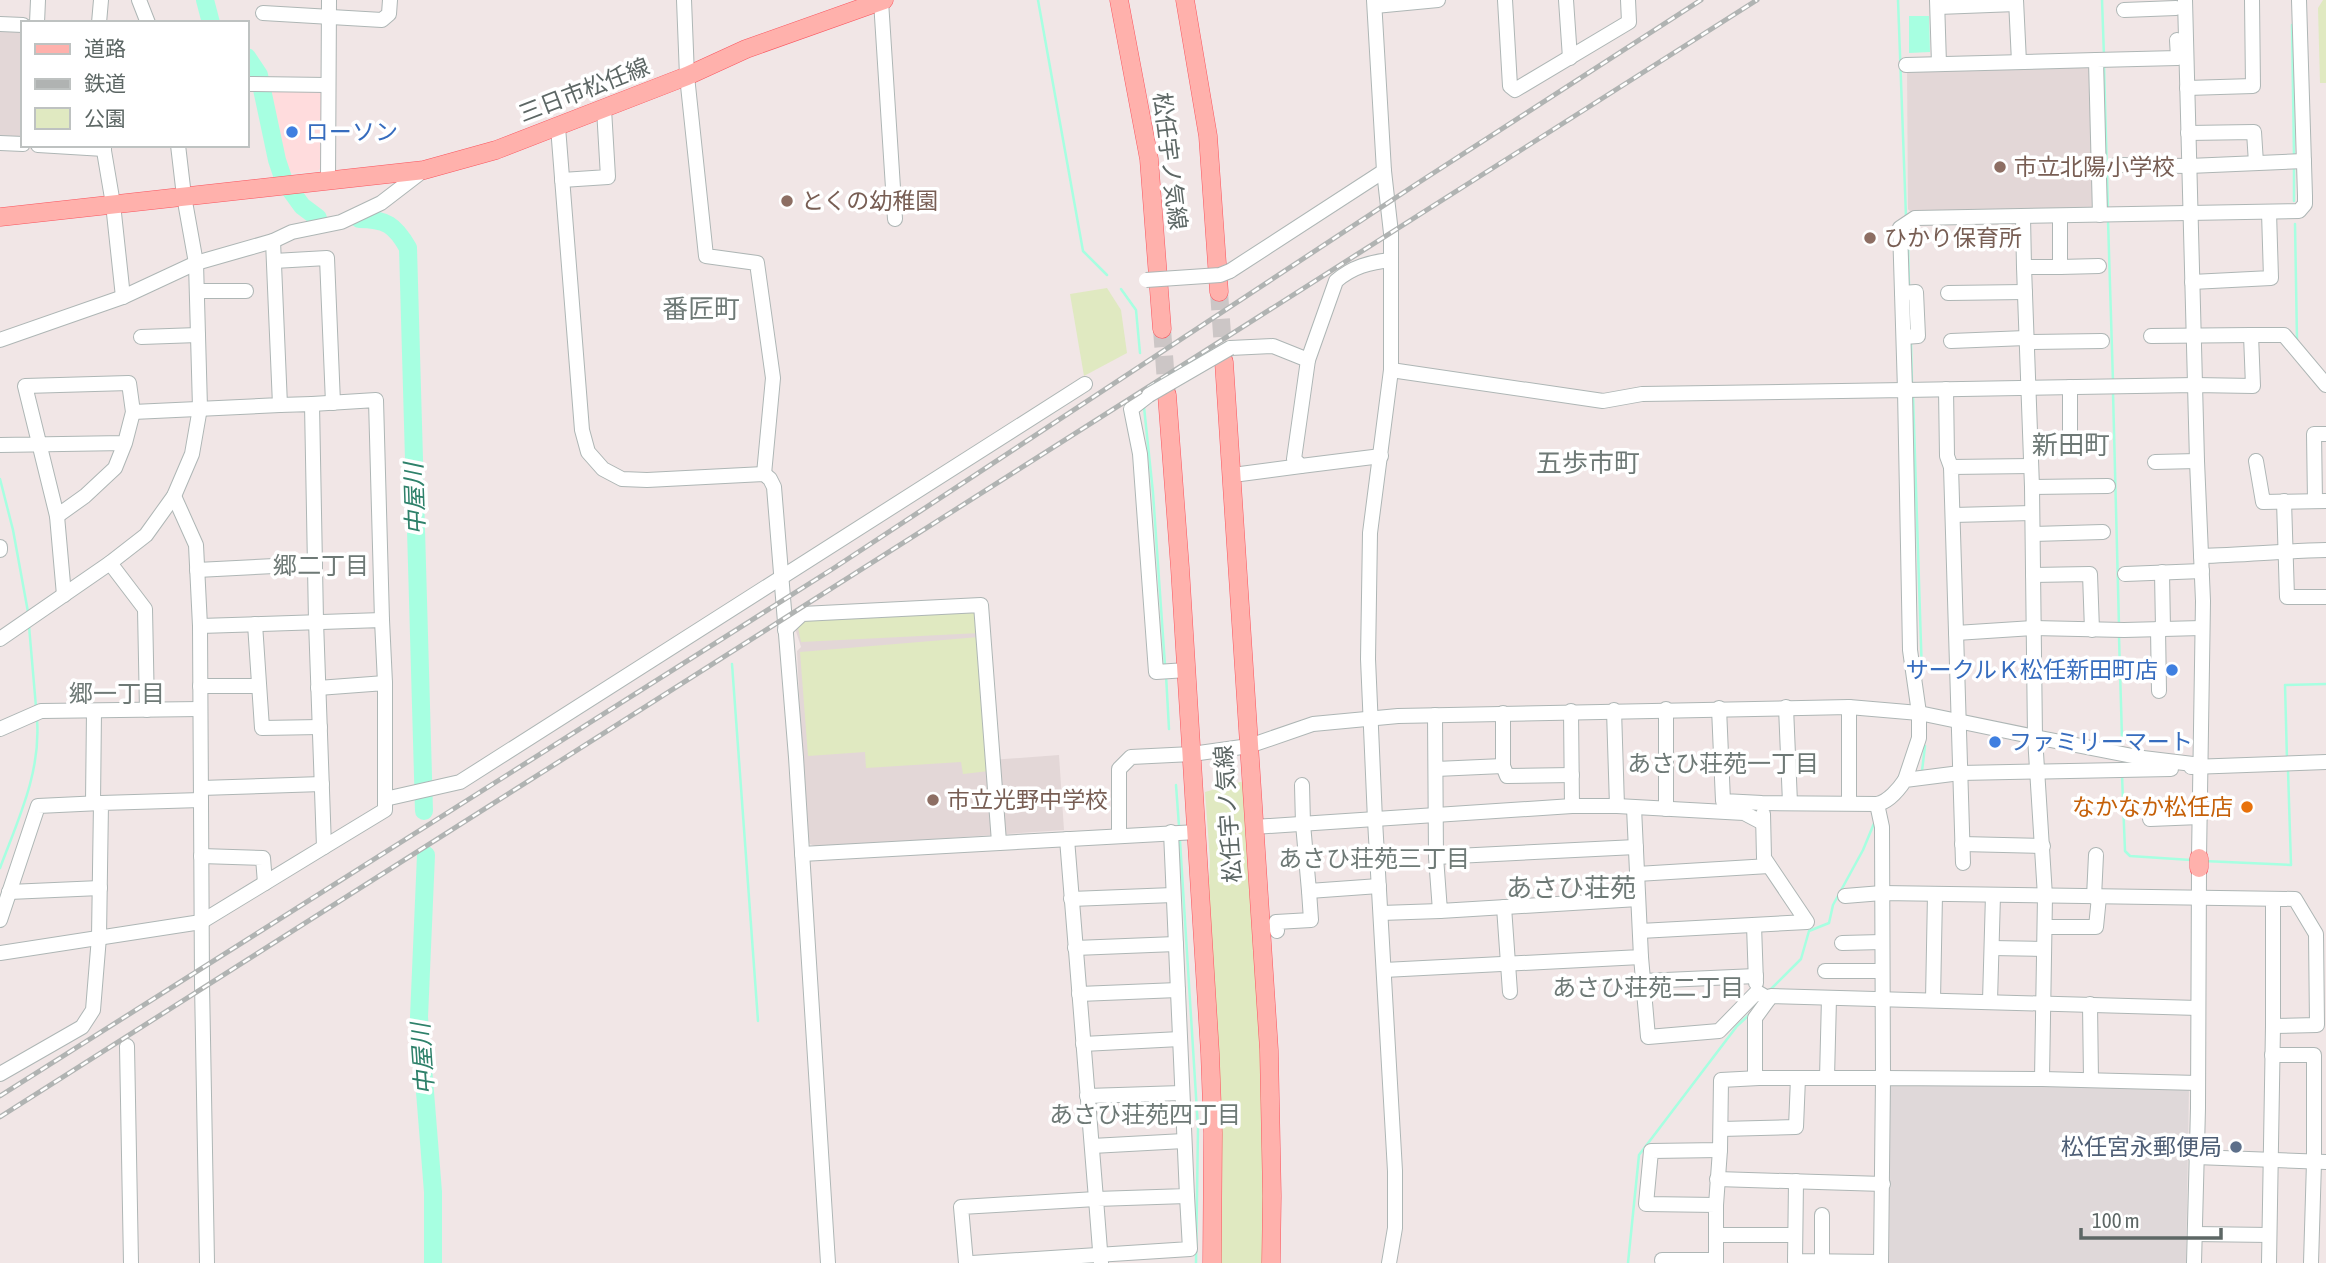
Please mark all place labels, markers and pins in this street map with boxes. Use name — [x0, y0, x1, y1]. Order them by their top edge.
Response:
place label: ローソン — [306, 119, 398, 145]
marker: ローソン — [284, 124, 300, 140]
place label: 市立北陽小学校 — [2014, 154, 2175, 180]
marker: 市立北陽小学校 — [1992, 159, 2008, 175]
place label: とくの幼稚園 — [801, 188, 938, 214]
marker: とくの幼稚園 — [779, 193, 795, 209]
place label: ひかり保育所 — [1884, 225, 2022, 251]
marker: ひかり保育所 — [1862, 230, 1878, 246]
place label: サークルＫ松任新田町店 — [1906, 657, 2158, 683]
marker: サークルＫ松任新田町店 — [2164, 662, 2180, 678]
place label: ファミリーマート — [2009, 729, 2193, 755]
marker: ファミリーマート — [1987, 734, 2003, 750]
place label: 市立光野中学校 — [947, 787, 1108, 813]
marker: 市立光野中学校 — [925, 792, 941, 808]
place label: なかなか松任店 — [2072, 794, 2233, 820]
marker: なかなか松任店 — [2239, 799, 2255, 815]
place label: 松任宮永郵便局 — [2061, 1134, 2222, 1160]
marker: 松任宮永郵便局 — [2228, 1139, 2244, 1155]

